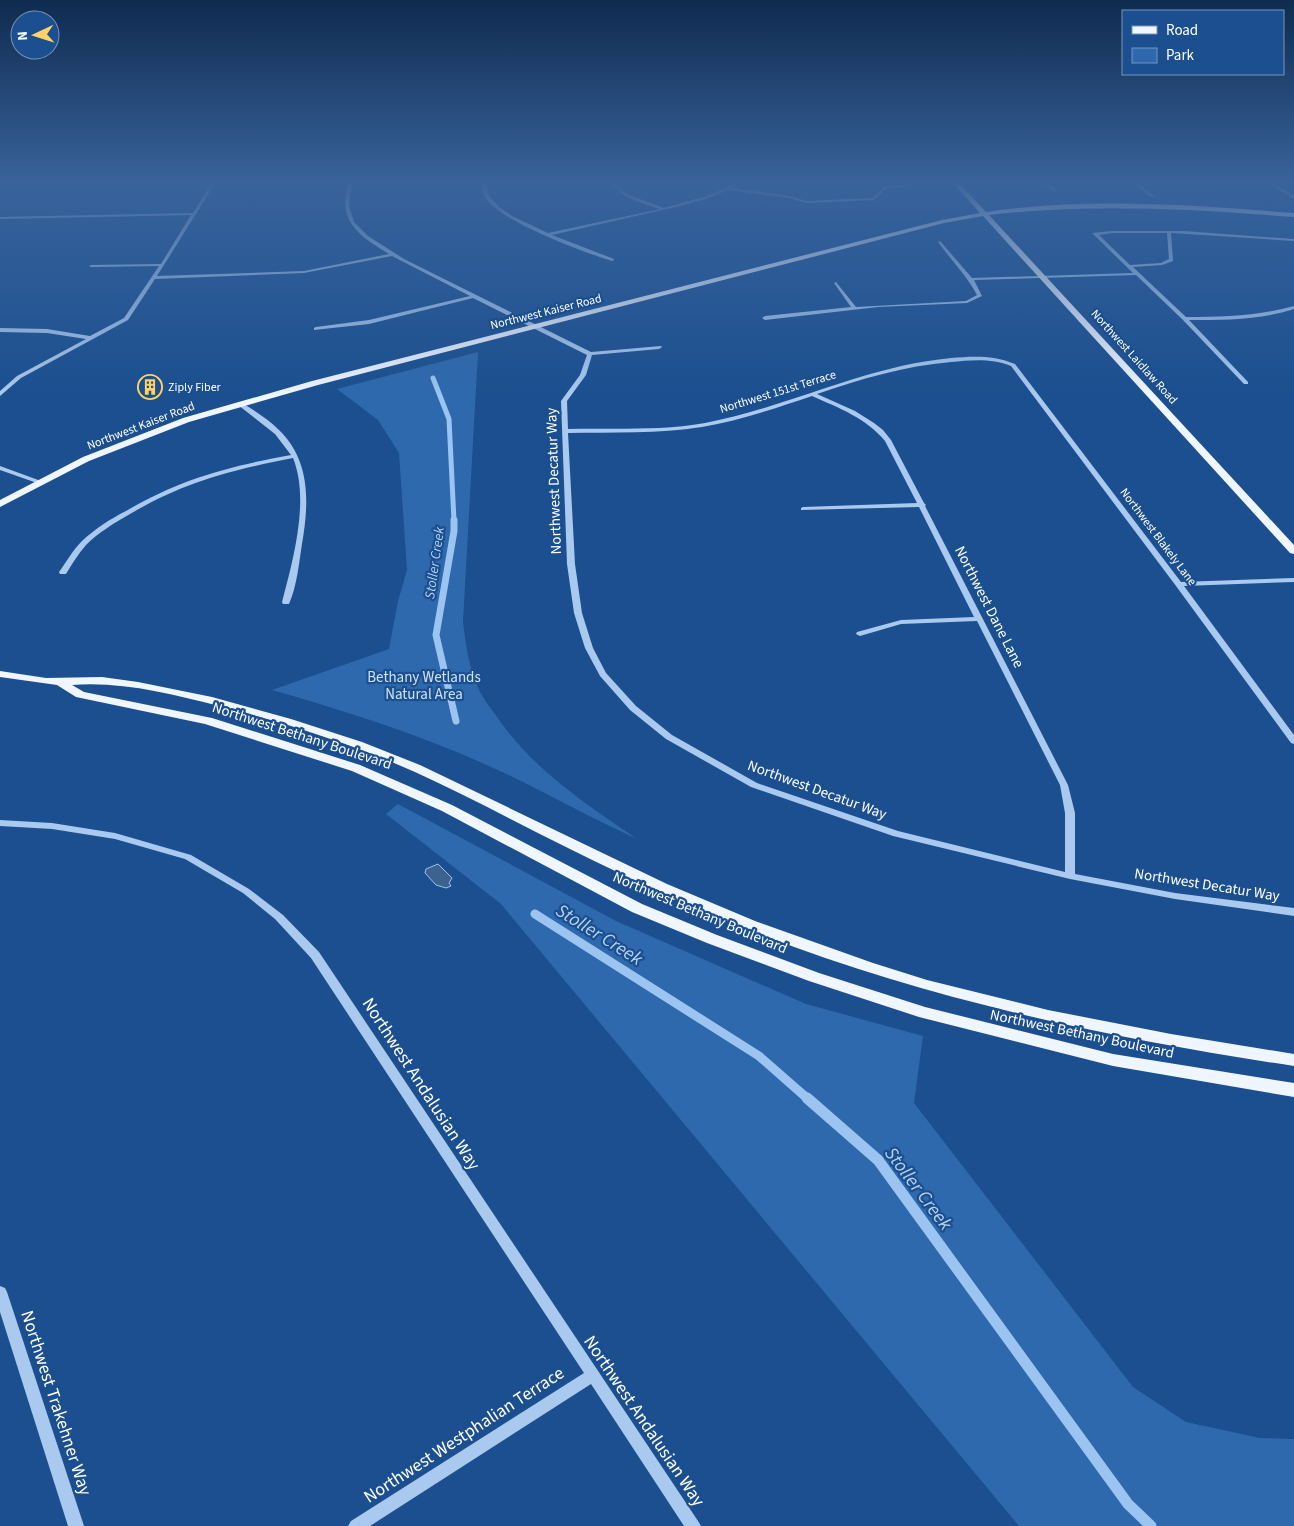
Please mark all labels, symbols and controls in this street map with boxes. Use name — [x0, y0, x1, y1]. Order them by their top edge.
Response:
north arrow — [10, 10, 60, 60]
legend — [1122, 10, 1284, 75]
text: Road — [1166, 20, 1198, 41]
text: N — [13, 30, 33, 41]
text: Park — [1166, 45, 1195, 66]
street label: Northwest Kaiser Road — [489, 290, 603, 334]
street label: Northwest Laidlaw Road — [1087, 306, 1181, 408]
street label: Northwest 151st Terrace — [718, 366, 838, 418]
building icon: Ziply Fiber — [137, 374, 163, 400]
place label: Ziply Fiber — [168, 379, 222, 396]
street label: Northwest Kaiser Road — [85, 398, 197, 454]
street label: Northwest Decatur Way — [541, 407, 567, 555]
street label: Northwest Blakely Lane — [1116, 485, 1200, 589]
water label: Stoller Creek — [420, 525, 450, 600]
street label: Northwest Dane Lane — [949, 542, 1029, 672]
park label: Bethany Wetlands Natural Area — [367, 667, 481, 705]
street label: Northwest Bethany Boulevard — [209, 697, 395, 775]
street label: Northwest Decatur Way — [744, 755, 890, 825]
street label: Northwest Decatur Way — [1133, 863, 1281, 907]
street label: Northwest Bethany Boulevard — [609, 867, 791, 959]
water label: Stoller Creek — [550, 898, 649, 973]
street label: Northwest Andalusian Way — [356, 993, 487, 1176]
street label: Northwest Bethany Boulevard — [988, 1004, 1176, 1064]
water label: Stoller Creek — [878, 1142, 959, 1237]
street label: Northwest Trakehner Way — [14, 1307, 98, 1499]
street label: Northwest Andalusian Way — [577, 1331, 711, 1512]
street label: Northwest Westphalian Terrace — [359, 1361, 569, 1509]

